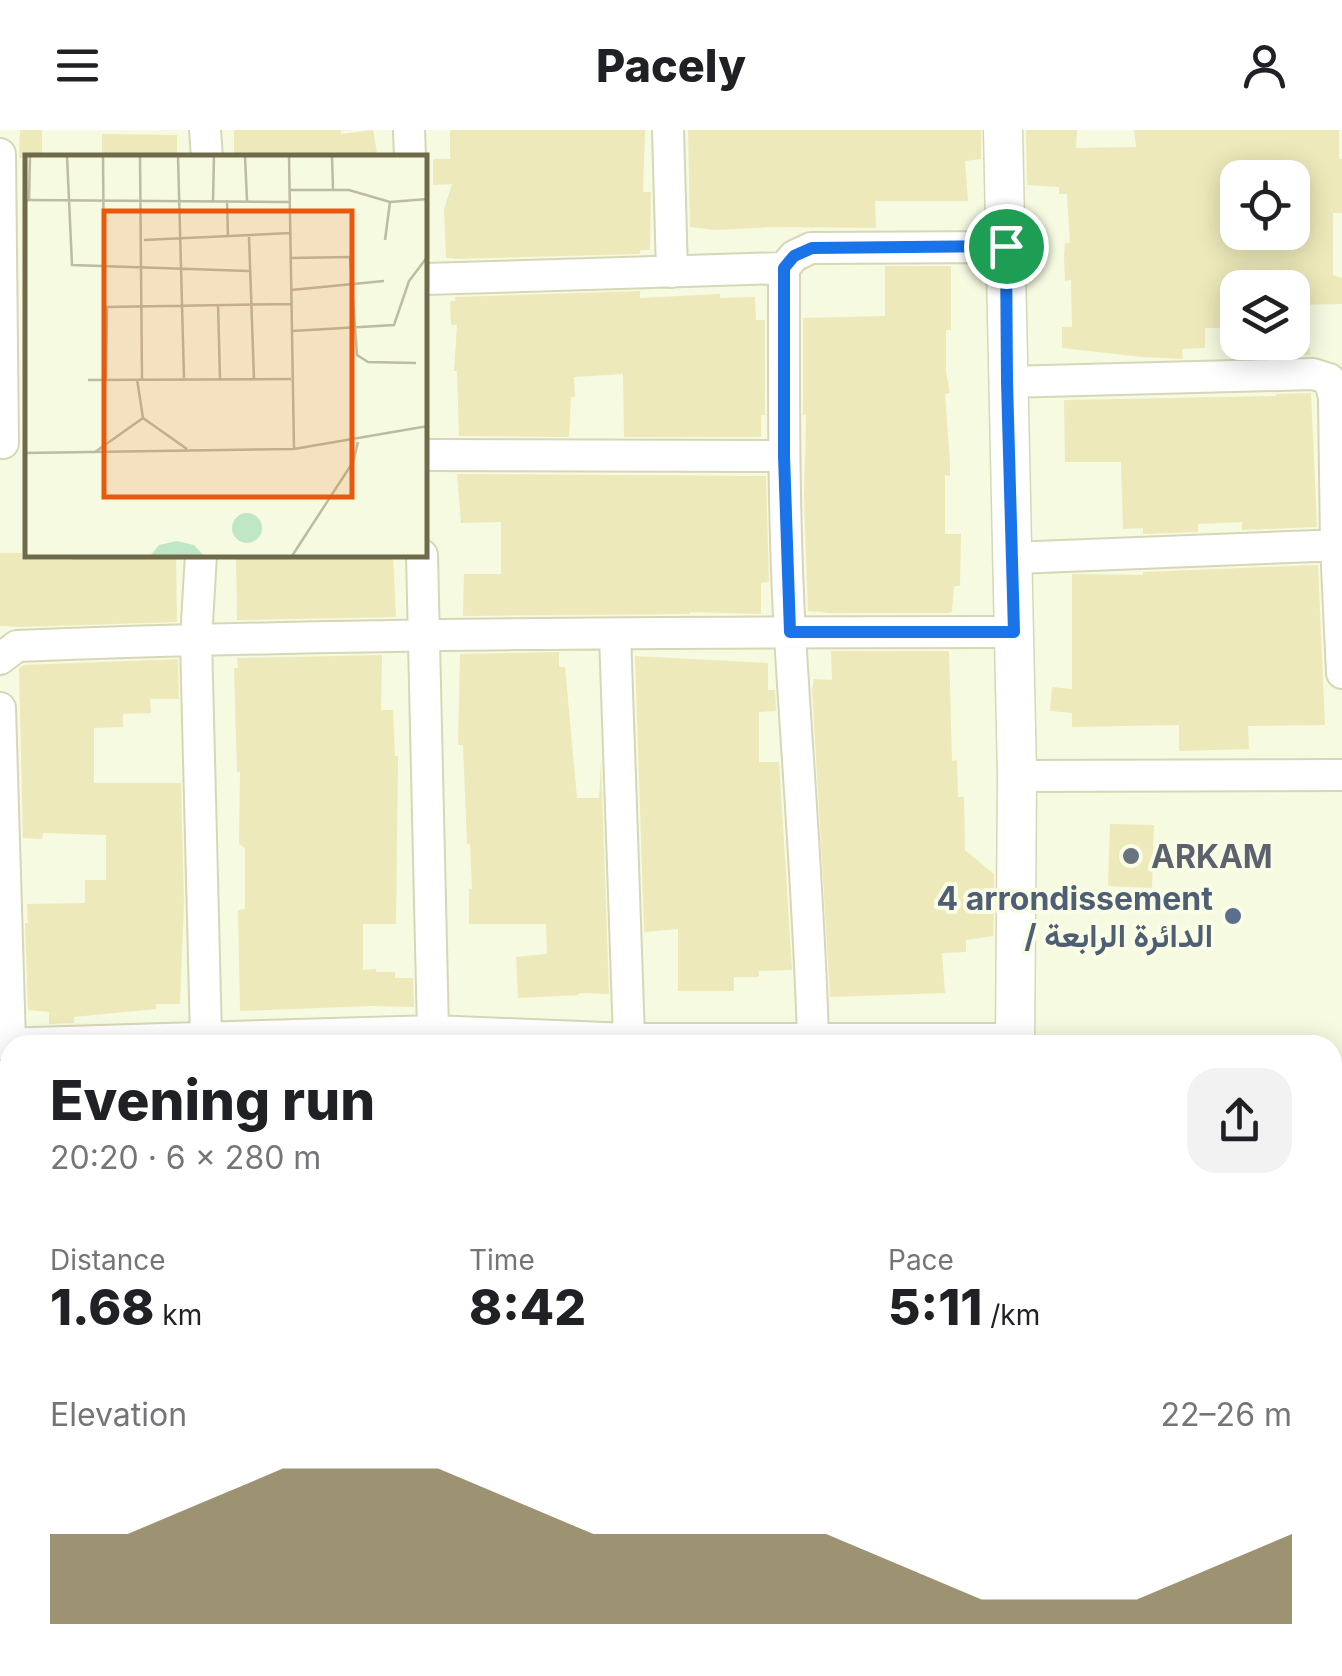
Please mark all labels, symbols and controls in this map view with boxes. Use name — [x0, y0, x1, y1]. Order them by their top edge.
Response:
icon: menu — [50, 38, 105, 93]
text: Pacely — [596, 38, 746, 93]
icon: person — [1237, 38, 1292, 93]
inset map — [25, 155, 428, 558]
map controls — [1220, 160, 1310, 360]
button: locate — [1220, 160, 1310, 250]
pin — [964, 204, 1049, 289]
icon: arrive — [979, 219, 1034, 274]
button: layers — [1220, 270, 1310, 360]
place label: ARKAM — [1151, 837, 1273, 876]
marker: ARKAM — [1120, 845, 1142, 867]
place label: 4 arrondissement / الدائرة الرابعة — [936, 879, 1213, 956]
marker: 4 arrondissement / الدائرة الرابعة — [1222, 905, 1244, 927]
text: Evening run — [50, 1067, 375, 1133]
button: share — [1187, 1068, 1292, 1173]
text: 20:20 · 6 × 280 m — [50, 1138, 321, 1177]
text: Distance — [50, 1243, 166, 1277]
text: Time — [469, 1243, 535, 1277]
text: Pace — [888, 1243, 954, 1277]
text: 1.68 — [50, 1277, 154, 1337]
text: 8:42 — [469, 1277, 586, 1337]
text: 5:11 — [888, 1277, 982, 1337]
text: km — [154, 1298, 202, 1332]
text: /km — [982, 1298, 1040, 1332]
text: Elevation — [50, 1395, 187, 1434]
text: 22–26 m — [1161, 1395, 1292, 1434]

